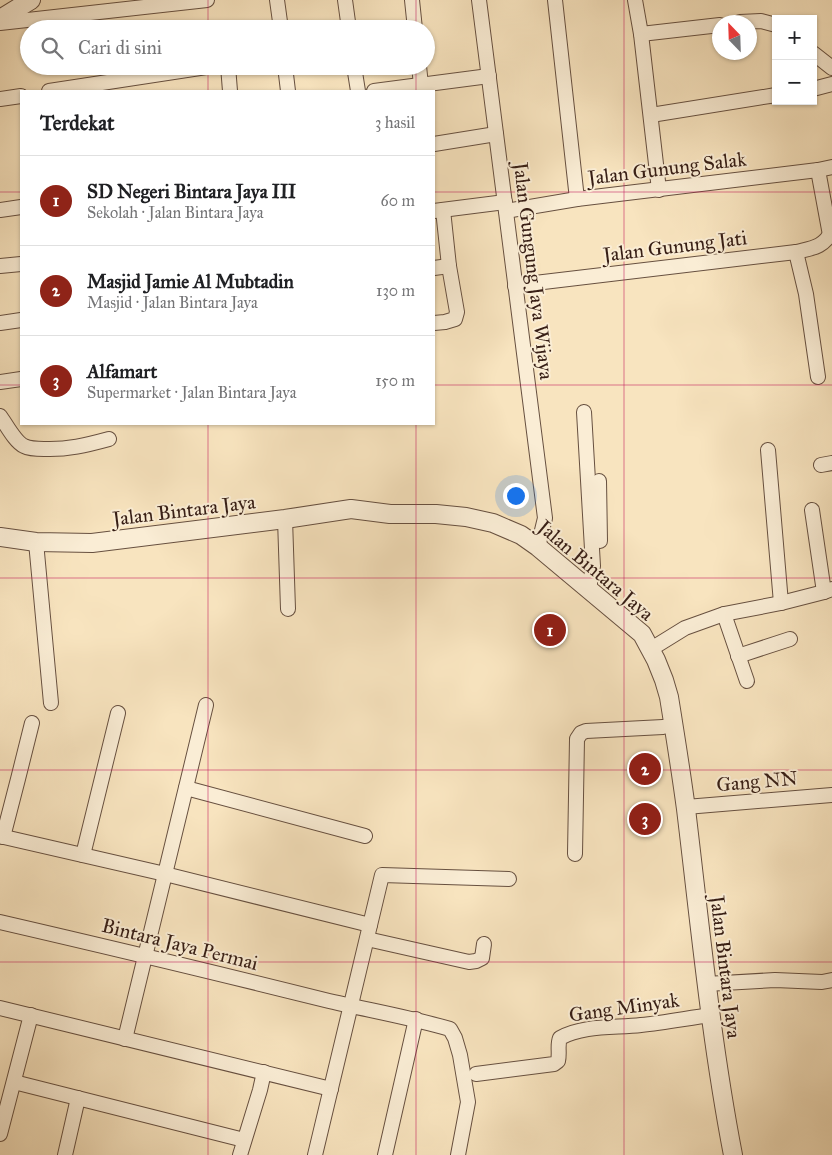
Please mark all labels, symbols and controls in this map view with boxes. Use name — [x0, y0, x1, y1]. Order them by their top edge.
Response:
north arrow — [712, 15, 757, 60]
map controls — [772, 15, 817, 105]
button: + — [772, 15, 817, 60]
search box — [20, 20, 435, 75]
icon: search — [38, 34, 66, 62]
text: Cari di sini — [78, 36, 162, 59]
button: − — [772, 60, 817, 105]
text: Terdekat — [40, 110, 114, 136]
text: 3 hasil — [375, 113, 415, 132]
street label: Jalan Gunung Salak — [585, 146, 748, 191]
street label: Jalan Gungung Jaya Wijaya — [508, 159, 559, 382]
text: SD Negeri Bintara Jaya III — [87, 180, 296, 203]
text: 1 — [53, 191, 59, 210]
text: 60 m — [381, 191, 415, 210]
text: Sekolah · Jalan Bintara Jaya — [87, 203, 264, 222]
street label: Jalan Gunung Jati — [600, 225, 749, 268]
text: Masjid Jamie Al Mubtadin — [87, 270, 294, 293]
text: 2 — [52, 281, 60, 300]
text: 130 m — [376, 281, 415, 300]
text: Masjid · Jalan Bintara Jaya — [87, 293, 258, 312]
text: Alfamart — [87, 360, 157, 383]
text: 3 — [53, 371, 59, 390]
text: 150 m — [375, 371, 415, 390]
text: Supermarket · Jalan Bintara Jaya — [87, 383, 296, 402]
your location — [503, 483, 529, 509]
street label: Jalan Bintara Jaya — [109, 489, 257, 532]
street label: Jalan Bintara Jaya — [531, 513, 659, 627]
pin: 1 — [534, 611, 566, 649]
pin: 2 — [629, 750, 661, 788]
street label: Gang NN — [715, 765, 799, 798]
pin: 3 — [629, 800, 661, 838]
street label: Jalan Bintara Jaya — [704, 892, 747, 1040]
street label: Bintara Jaya Permai — [99, 913, 261, 976]
street label: Gang Minyak — [567, 987, 682, 1028]

